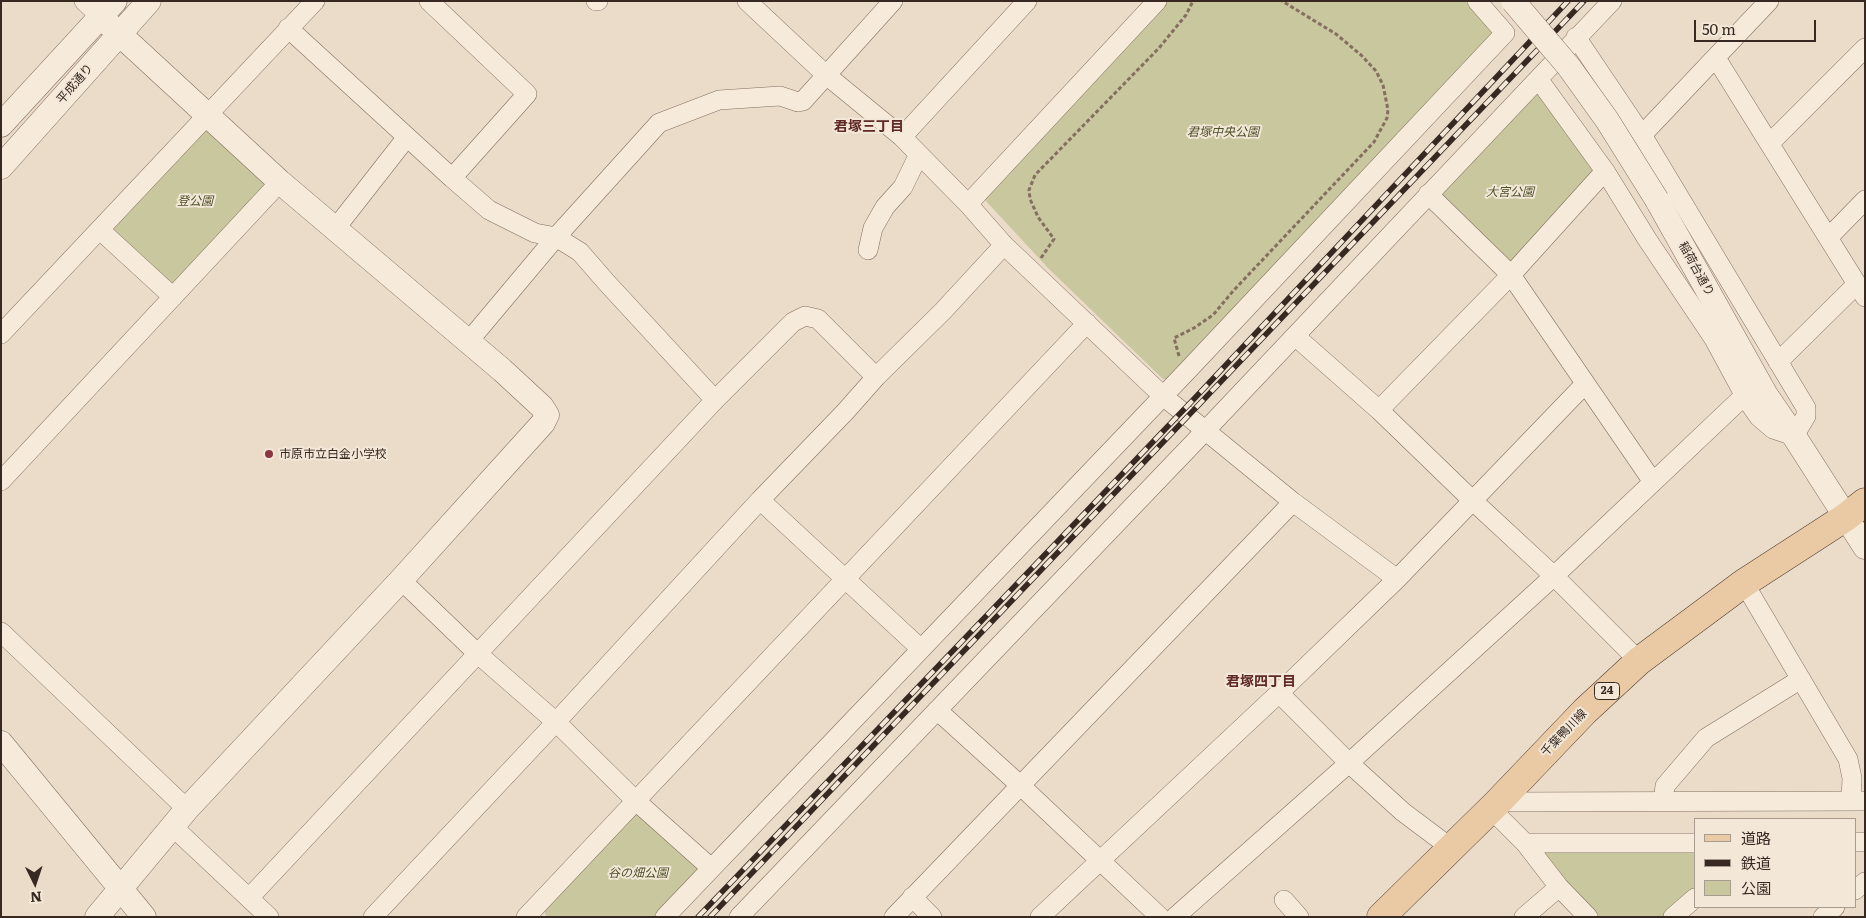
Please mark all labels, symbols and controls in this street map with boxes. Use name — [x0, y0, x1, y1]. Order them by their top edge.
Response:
scale bar — [1696, 10, 1818, 42]
text: 50 m — [1702, 17, 1736, 40]
street label: 平成通り — [54, 61, 96, 107]
district label: 君塚三丁目 — [834, 119, 904, 135]
park label: 君塚中央公園 — [1187, 125, 1259, 139]
park label: 大宮公園 — [1486, 185, 1534, 199]
park label: 登公園 — [177, 194, 213, 208]
street label: 稲荷台通り — [1675, 239, 1717, 299]
place label: 市原市立白金小学校 — [279, 447, 387, 461]
marker: 市原市立白金小学校 — [263, 448, 275, 460]
district label: 君塚四丁目 — [1226, 674, 1296, 690]
road number: 24 — [1594, 682, 1620, 699]
street label: 千葉鴨川線 — [1538, 706, 1590, 760]
legend — [1694, 818, 1856, 908]
text: 道路 — [1741, 826, 1771, 849]
text: 鉄道 — [1741, 851, 1771, 874]
north arrow — [10, 858, 60, 908]
park label: 谷の畑公園 — [608, 866, 668, 880]
text: 公園 — [1741, 876, 1771, 899]
text: N — [29, 888, 43, 908]

